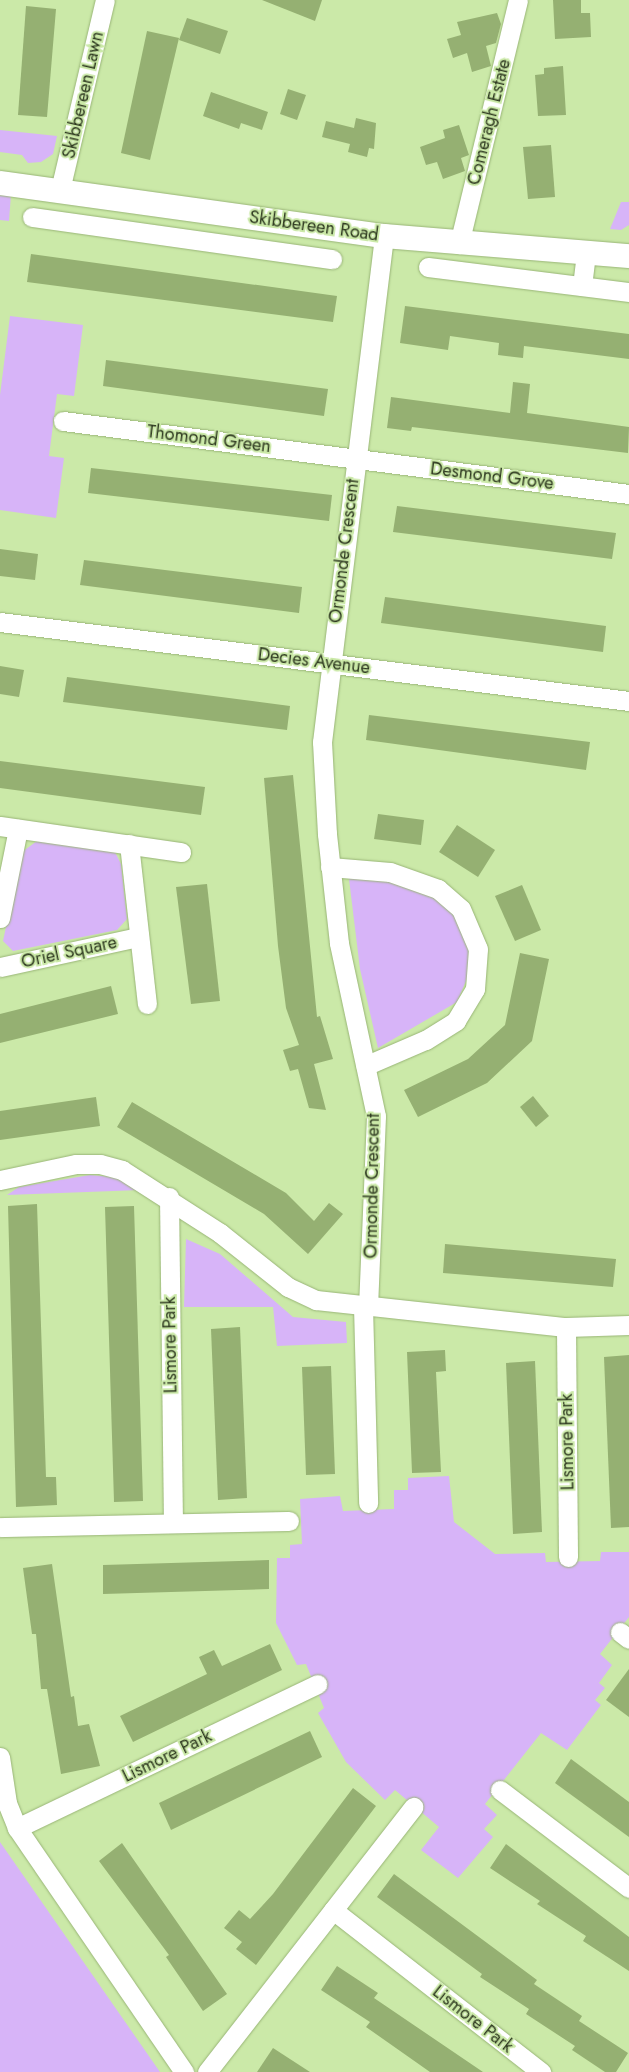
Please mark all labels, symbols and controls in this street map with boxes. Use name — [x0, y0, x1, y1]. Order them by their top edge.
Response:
street label: Skibbereen Lawn — [58, 29, 108, 161]
street label: Comeragh Estate — [463, 57, 515, 187]
street label: Skibbereen Road — [248, 206, 380, 246]
street label: Thomond Green — [146, 421, 272, 457]
street label: Desmond Grove — [429, 458, 555, 494]
street label: Ormonde Crescent — [324, 478, 364, 624]
street label: Decies Avenue — [257, 643, 371, 679]
street label: Oriel Square — [19, 931, 119, 973]
street label: Ormonde Crescent — [360, 1113, 384, 1259]
street label: Lismore Park — [158, 1297, 182, 1393]
street label: Lismore Park — [555, 1394, 579, 1490]
street label: Lismore Park — [119, 1725, 215, 1787]
street label: Lismore Park — [428, 1981, 518, 2057]

